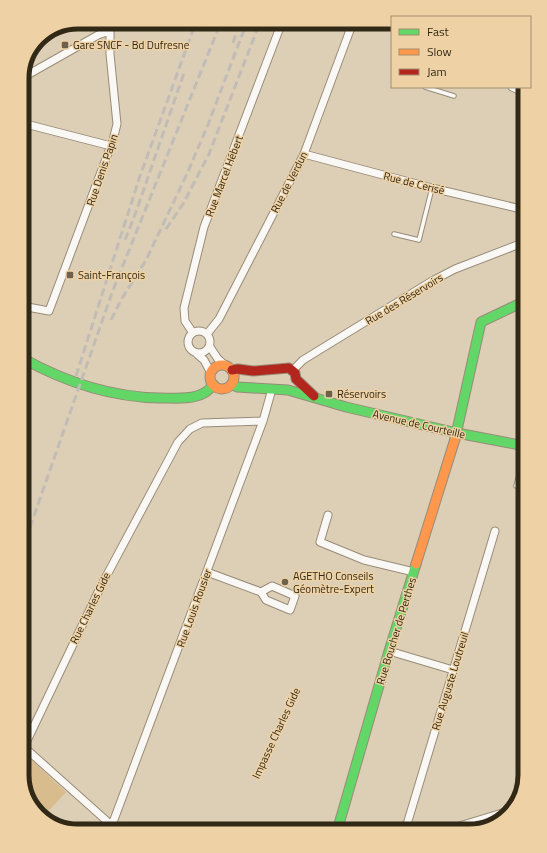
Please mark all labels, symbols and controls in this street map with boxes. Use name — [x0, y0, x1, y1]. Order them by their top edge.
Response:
legend — [391, 16, 531, 88]
text: Fast — [427, 22, 450, 41]
place label: Gare SNCF - Bd Dufresne — [73, 37, 190, 53]
marker: Gare SNCF - Bd Dufresne — [60, 40, 70, 50]
text: Slow — [427, 42, 452, 61]
text: Jam — [427, 62, 447, 81]
street label: Rue Denis Papin — [82, 132, 122, 208]
street label: Rue Marcel Hébert — [201, 133, 247, 219]
street label: Rue de Verdun — [267, 148, 311, 216]
street label: Rue de Cerisé — [382, 168, 447, 198]
place label: Saint-François — [78, 267, 145, 283]
street label: Rue des Réservoirs — [362, 269, 446, 329]
marker: Saint-François — [65, 270, 75, 280]
place label: Réservoirs — [337, 386, 386, 402]
marker: Réservoirs — [324, 389, 334, 399]
street label: Avenue de Courteille — [371, 406, 467, 443]
street label: Rue Louis Rousier — [172, 566, 216, 650]
place label: AGETHO Conseils Géomètre-Expert — [293, 568, 374, 597]
street label: Rue Charles Gide — [66, 569, 114, 647]
street label: Rue Boucher de Perthes — [372, 575, 420, 687]
marker: AGETHO Conseils Géomètre-Expert — [280, 577, 290, 587]
street label: Rue Auguste Loutreuil — [427, 630, 473, 732]
street label: Impasse Charles Gide — [248, 684, 304, 781]

